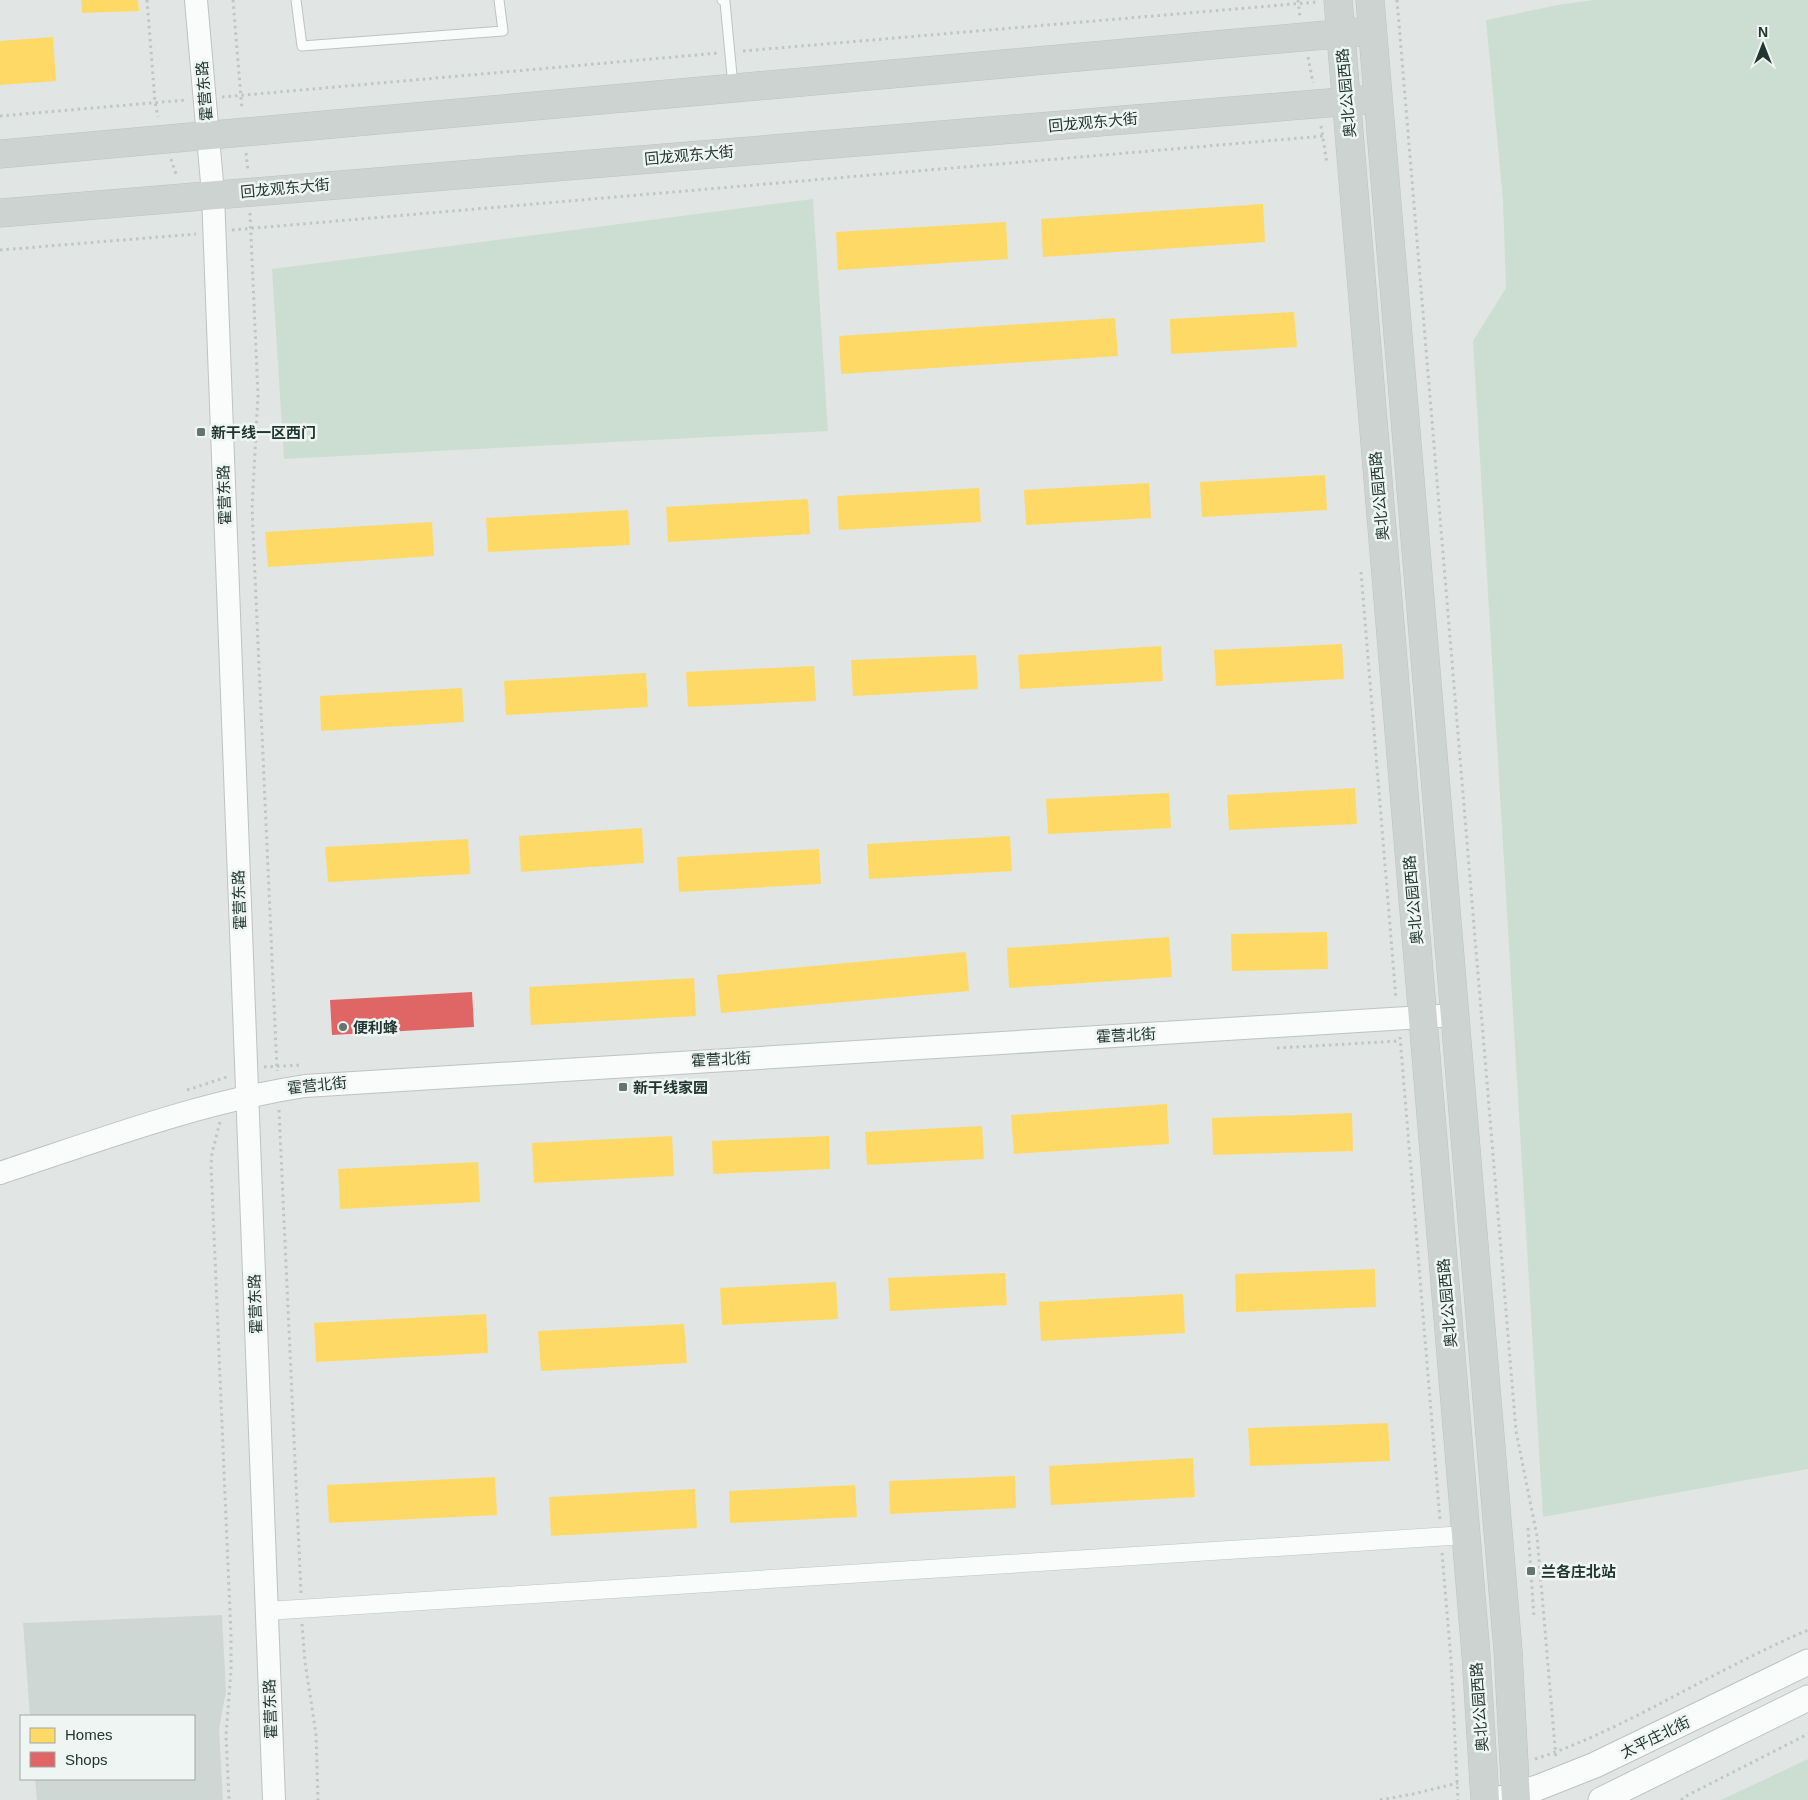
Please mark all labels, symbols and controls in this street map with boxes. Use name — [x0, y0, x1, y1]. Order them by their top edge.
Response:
north arrow — [1738, 20, 1788, 70]
text: N — [1758, 24, 1768, 40]
street label: 奥北公园西路 — [1334, 47, 1358, 139]
street label: 霍营东路 — [193, 60, 215, 122]
street label: 回龙观东大街 — [1047, 110, 1139, 134]
street label: 回龙观东大街 — [643, 143, 735, 167]
street label: 回龙观东大街 — [239, 176, 331, 200]
place label: 新干线一区西门 — [211, 424, 316, 441]
marker: 新干线一区西门 — [195, 426, 207, 438]
street label: 奥北公园西路 — [1367, 450, 1391, 542]
street label: 霍营东路 — [214, 465, 234, 525]
street label: 奥北公园西路 — [1401, 854, 1425, 946]
street label: 霍营东路 — [229, 870, 249, 930]
place label: 便利蜂 — [353, 1019, 398, 1036]
marker: 便利蜂 — [337, 1021, 349, 1033]
street label: 霍营北街 — [1096, 1025, 1156, 1045]
street label: 霍营北街 — [691, 1049, 751, 1069]
street label: 霍营北街 — [286, 1073, 348, 1097]
place label: 新干线家园 — [633, 1079, 708, 1096]
marker: 新干线家园 — [617, 1081, 629, 1093]
street label: 奥北公园西路 — [1435, 1257, 1459, 1349]
street label: 霍营东路 — [245, 1274, 265, 1334]
place label: 兰各庄北站 — [1541, 1563, 1616, 1580]
marker: 兰各庄北站 — [1525, 1565, 1537, 1577]
street label: 奥北公园西路 — [1467, 1662, 1491, 1752]
street label: 霍营东路 — [260, 1679, 280, 1739]
street label: 太平庄北街 — [1618, 1713, 1692, 1761]
legend — [20, 1715, 195, 1780]
text: Homes — [65, 1726, 113, 1743]
text: Shops — [65, 1751, 108, 1768]

